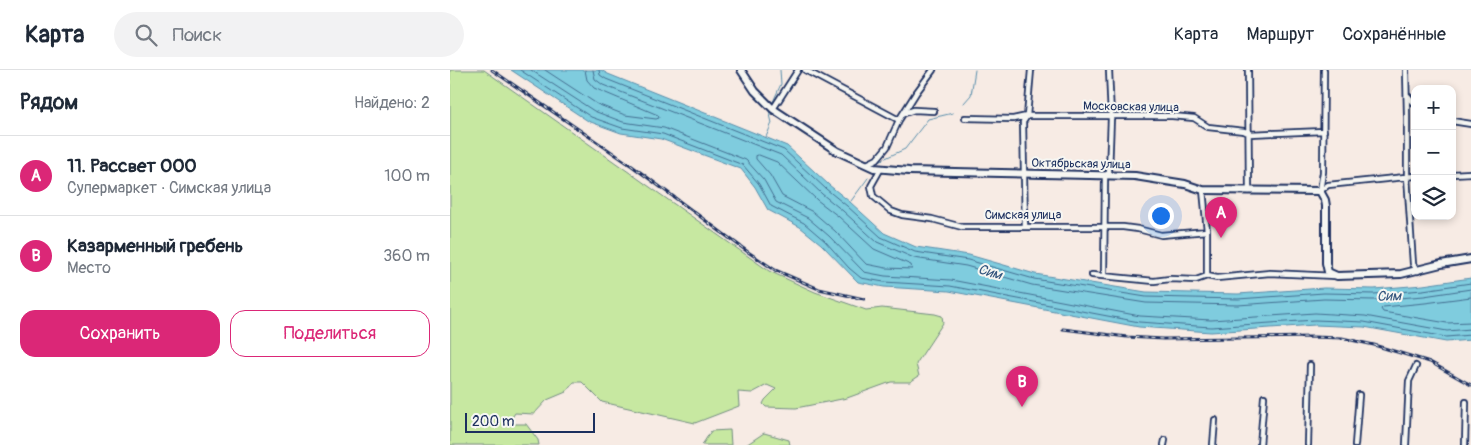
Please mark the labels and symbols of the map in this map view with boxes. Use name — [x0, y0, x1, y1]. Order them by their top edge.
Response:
street label: Московская улица — [1083, 99, 1179, 115]
street label: Октябрьская улица — [1031, 156, 1131, 172]
pin: A — [1205, 197, 1237, 238]
your location — [1148, 203, 1174, 229]
street label: Симская улица — [985, 208, 1062, 223]
water label: Сим — [976, 261, 1006, 284]
water label: Сим — [1377, 287, 1403, 305]
pin: B — [1006, 366, 1038, 407]
scale bar — [465, 410, 595, 433]

